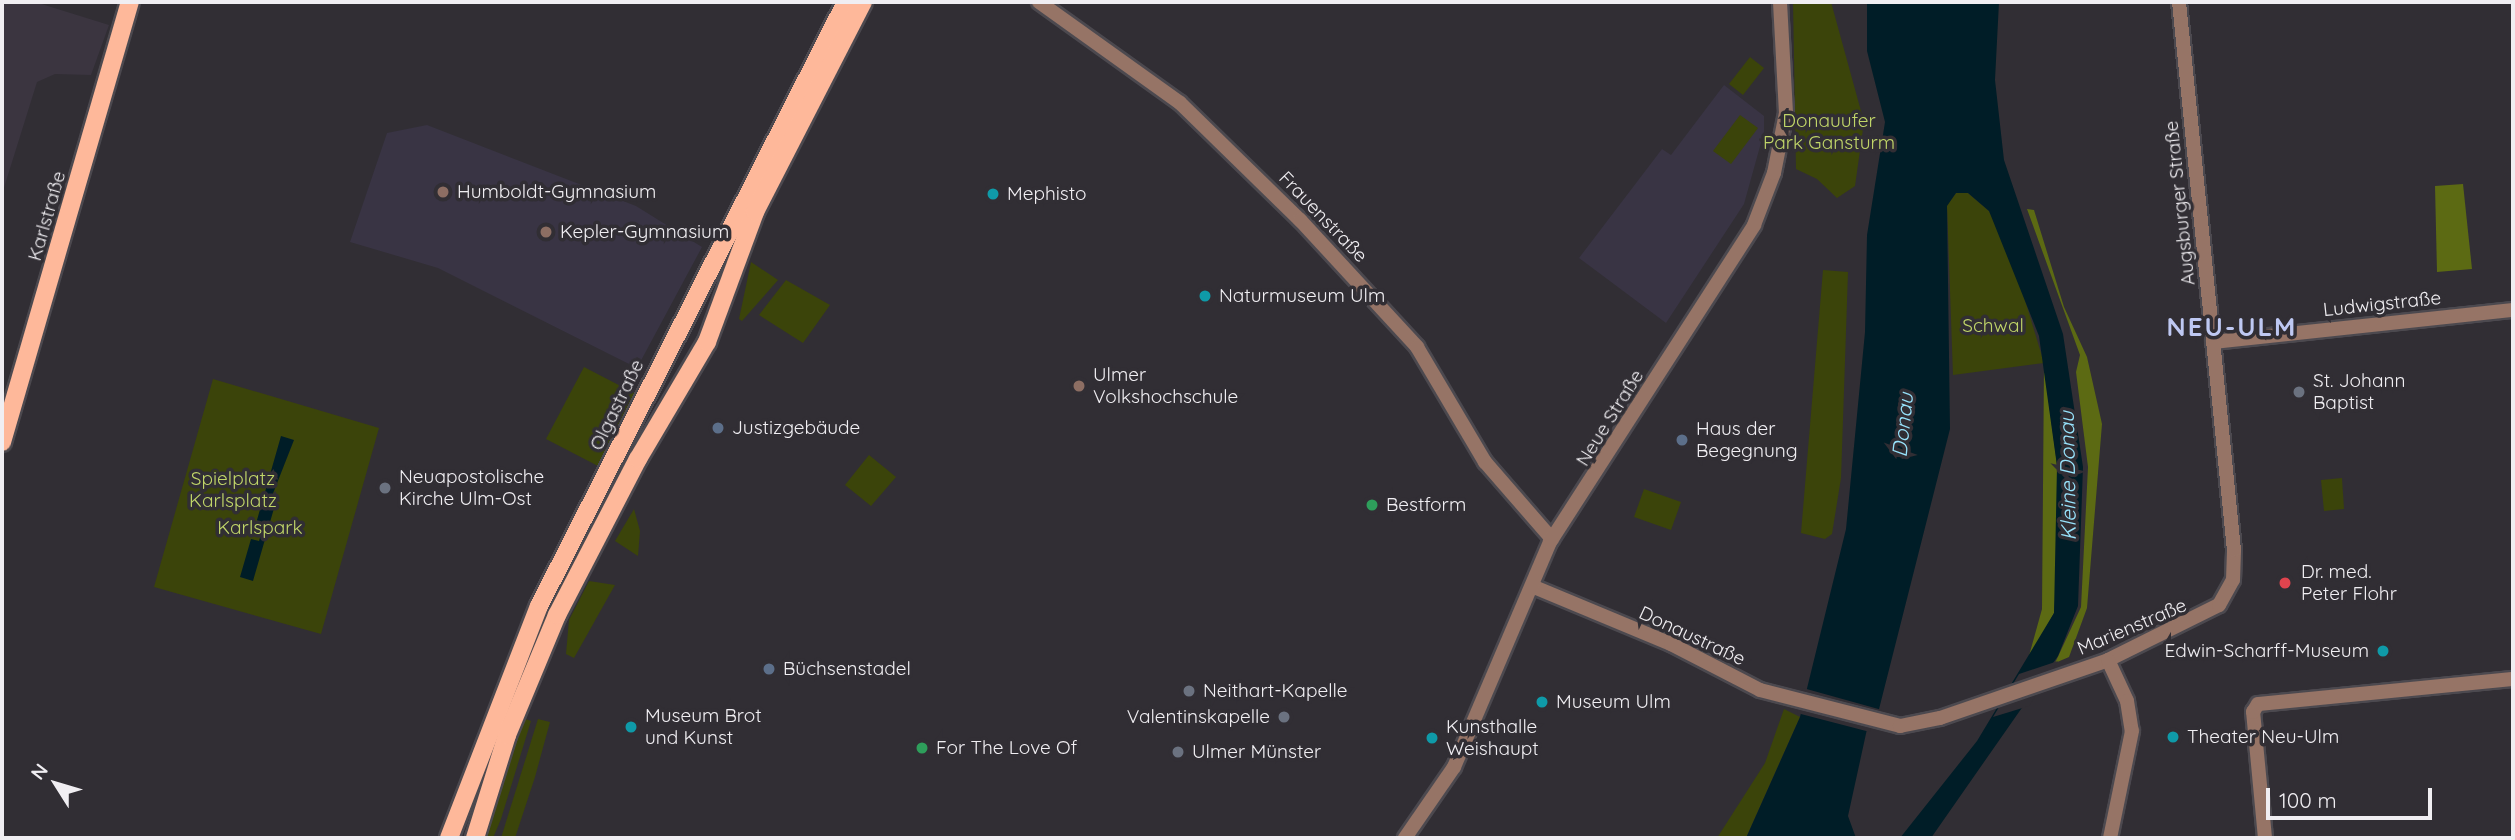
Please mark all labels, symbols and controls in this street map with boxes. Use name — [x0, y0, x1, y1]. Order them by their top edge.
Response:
park label: Donauufer Park Gansturm — [1763, 110, 1895, 154]
street label: Augsburger Straße — [2160, 120, 2200, 286]
street label: Frauenstraße — [1274, 167, 1372, 267]
street label: Karlstraße — [23, 169, 71, 263]
place label: Humboldt-Gymnasium — [457, 181, 656, 203]
place label: Mephisto — [1007, 183, 1087, 205]
marker: Humboldt-Gymnasium — [435, 184, 451, 200]
marker: Mephisto — [985, 186, 1001, 202]
place label: Kepler-Gymnasium — [560, 221, 729, 243]
marker: Kepler-Gymnasium — [538, 224, 554, 240]
place label: Naturmuseum Ulm — [1219, 285, 1385, 307]
street label: Ludwigstraße — [2322, 286, 2442, 322]
marker: Naturmuseum Ulm — [1197, 288, 1213, 304]
district label: NEU-ULM — [2167, 311, 2297, 343]
park label: Schwal — [1962, 315, 2024, 337]
street label: Olgastraße — [585, 356, 649, 454]
place label: Ulmer Volkshochschule — [1093, 364, 1238, 408]
street label: Neue Straße — [1571, 366, 1649, 470]
place label: St. Johann Baptist — [2313, 370, 2405, 414]
marker: Ulmer Volkshochschule — [1071, 378, 1087, 394]
marker: St. Johann Baptist — [2291, 384, 2307, 400]
water label: Donau — [1886, 392, 1918, 458]
water label: Kleine Donau — [2053, 411, 2081, 541]
place label: Justizgebäude — [732, 417, 860, 439]
place label: Haus der Begegnung — [1696, 418, 1798, 462]
marker: Justizgebäude — [710, 420, 726, 436]
marker: Haus der Begegnung — [1674, 432, 1690, 448]
place label: Neuapostolische Kirche Ulm-Ost — [399, 466, 544, 510]
park label: Spielplatz Karlsplatz — [189, 468, 277, 512]
marker: Neuapostolische Kirche Ulm-Ost — [377, 480, 393, 496]
place label: Bestform — [1386, 494, 1466, 516]
marker: Bestform — [1364, 497, 1380, 513]
park label: Karlspark — [217, 517, 303, 539]
place label: Dr. med. Peter Flohr — [2301, 561, 2397, 605]
marker: Dr. med. Peter Flohr — [2275, 573, 2295, 593]
street label: Marienstraße — [2074, 594, 2190, 660]
street label: Donaustraße — [1635, 601, 1749, 671]
place label: Edwin-Scharff-Museum — [2165, 640, 2369, 662]
marker: Edwin-Scharff-Museum — [2375, 643, 2391, 659]
place label: Büchsenstadel — [783, 658, 911, 680]
marker: Büchsenstadel — [761, 661, 777, 677]
place label: Neithart-Kapelle — [1203, 680, 1347, 702]
marker: Neithart-Kapelle — [1181, 683, 1197, 699]
place label: Museum Ulm — [1556, 691, 1671, 713]
marker: Museum Ulm — [1534, 694, 1550, 710]
place label: Museum Brot und Kunst — [645, 705, 762, 749]
place label: Valentinskapelle — [1127, 706, 1270, 728]
marker: Valentinskapelle — [1276, 709, 1292, 725]
place label: Kunsthalle Weishaupt — [1446, 716, 1539, 760]
marker: Museum Brot und Kunst — [623, 719, 639, 735]
place label: Theater Neu-Ulm — [2187, 726, 2339, 748]
marker: Theater Neu-Ulm — [2165, 729, 2181, 745]
marker: Kunsthalle Weishaupt — [1424, 730, 1440, 746]
place label: For The Love Of — [936, 737, 1077, 759]
marker: For The Love Of — [914, 740, 930, 756]
place label: Ulmer Münster — [1192, 741, 1321, 763]
marker: Ulmer Münster — [1170, 744, 1186, 760]
north arrow — [21, 749, 91, 819]
text: N — [25, 759, 53, 784]
scale bar — [2270, 774, 2436, 818]
text: 100 m — [2279, 787, 2337, 813]

